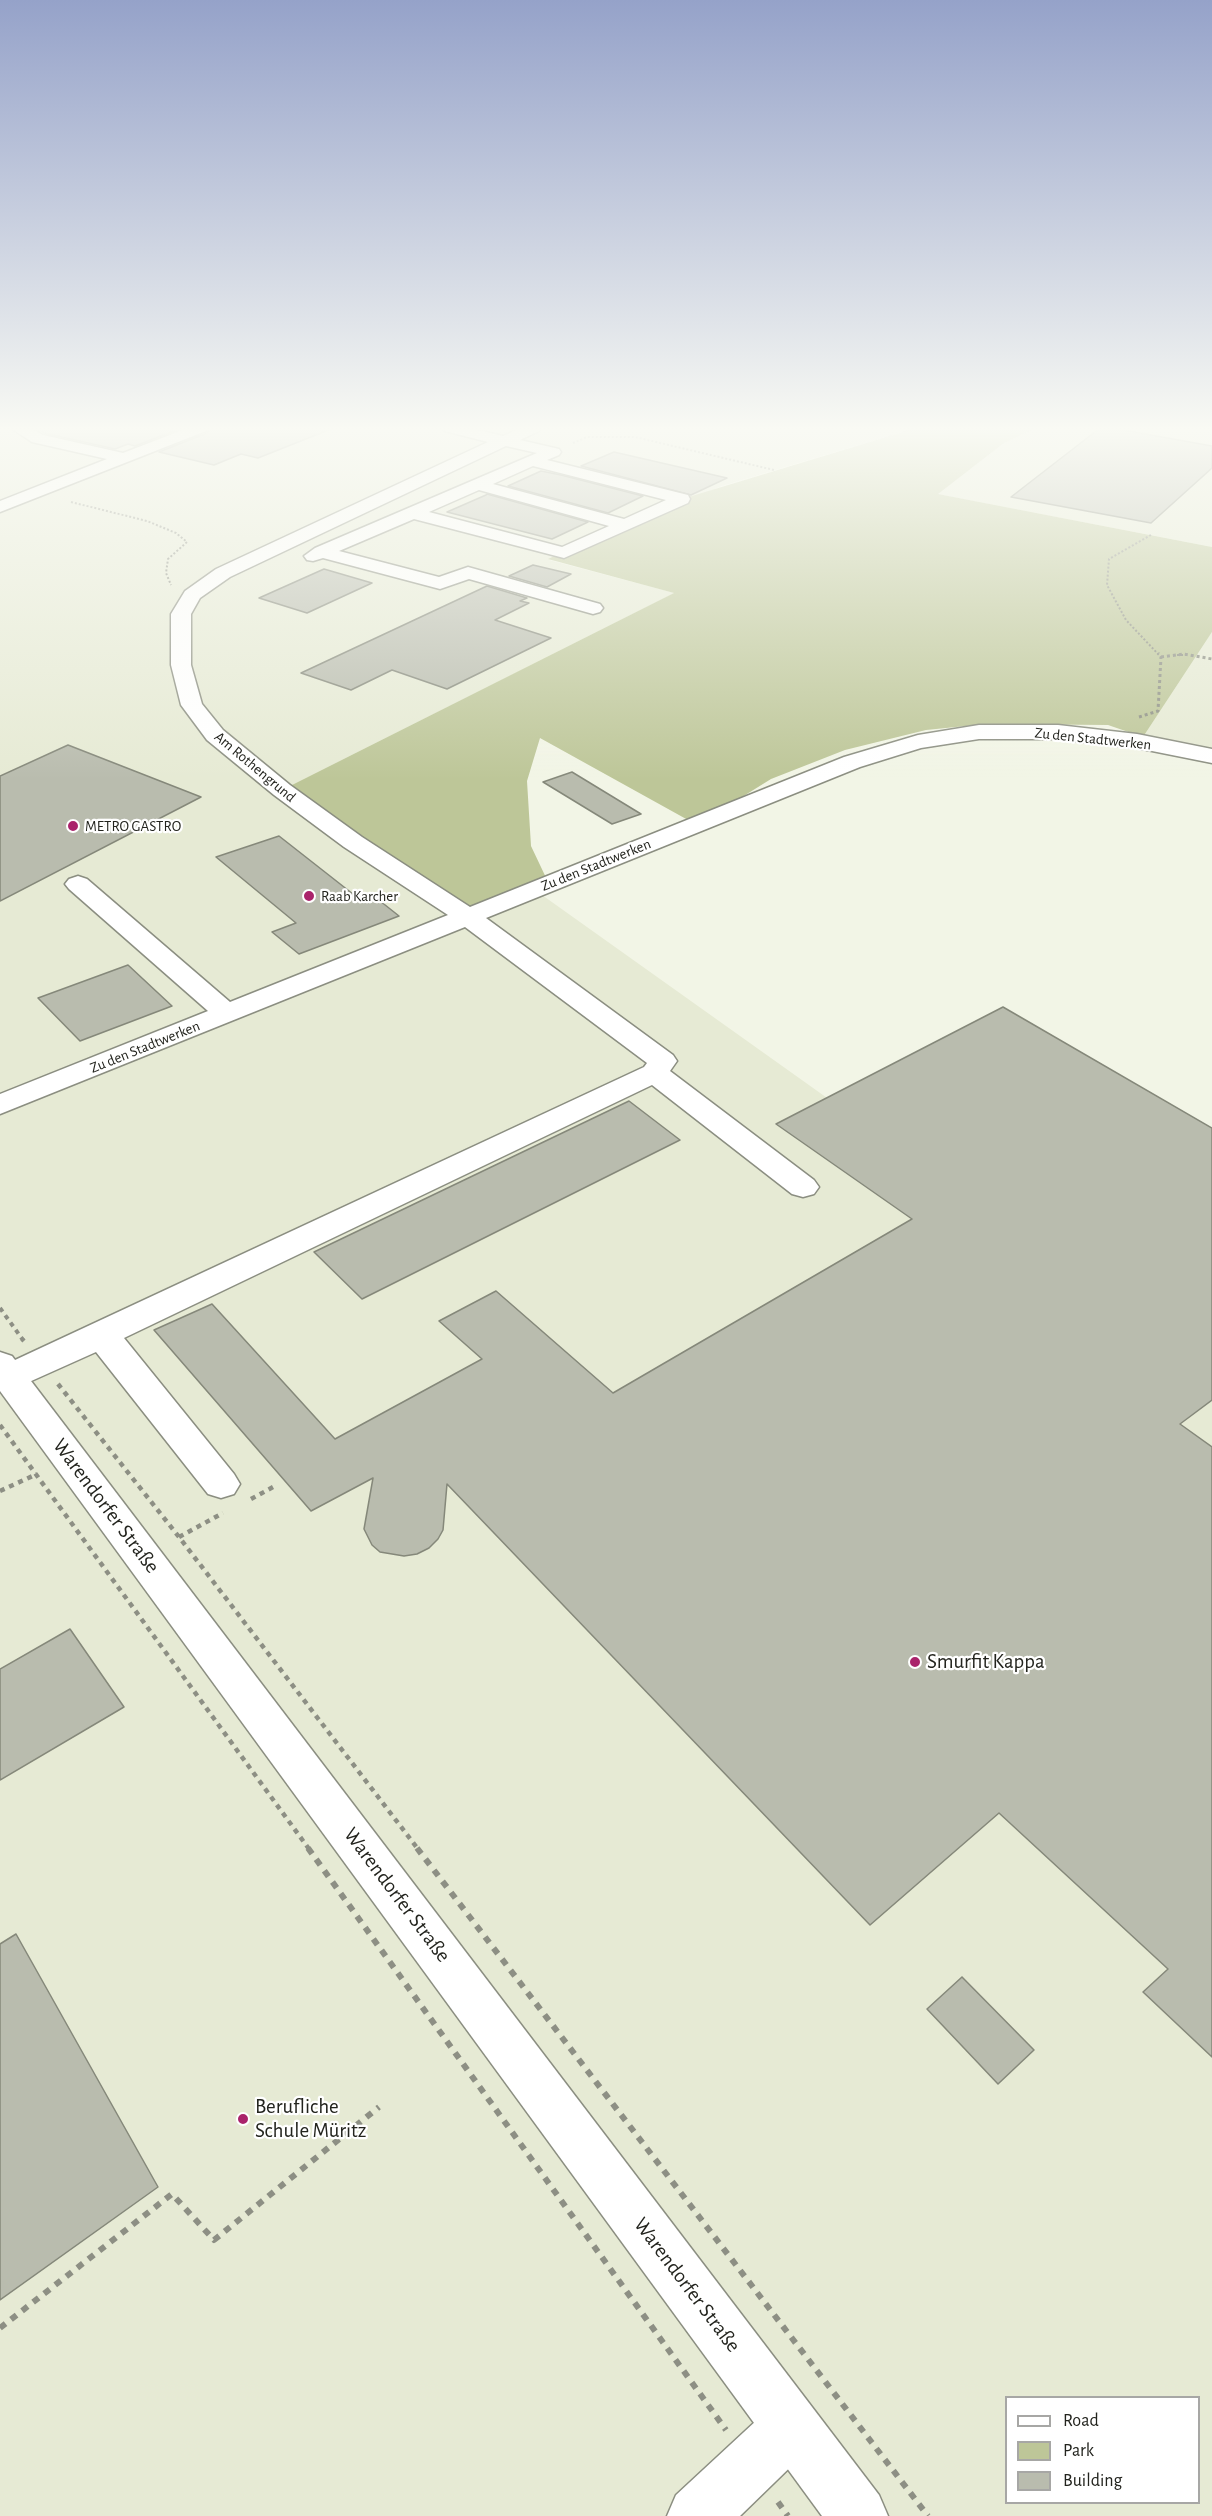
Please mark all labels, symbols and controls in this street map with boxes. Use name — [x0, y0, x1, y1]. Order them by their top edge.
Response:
street label: Zu den Stadtwerken — [1034, 724, 1152, 754]
street label: Am Rothengrund — [211, 728, 299, 806]
place label: METRO GASTRO — [85, 817, 181, 835]
marker: METRO GASTRO — [66, 819, 80, 833]
street label: Zu den Stadtwerken — [538, 835, 654, 895]
place label: Raab Karcher — [321, 887, 398, 905]
marker: Raab Karcher — [302, 889, 316, 903]
street label: Zu den Stadtwerken — [87, 1017, 203, 1077]
street label: Warendorfer Straße — [47, 1434, 165, 1578]
place label: Smurfit Kappa — [927, 1649, 1045, 1675]
marker: Smurfit Kappa — [908, 1655, 922, 1669]
street label: Warendorfer Straße — [338, 1823, 456, 1967]
place label: Berufliche Schule Müritz — [255, 2094, 366, 2144]
marker: Berufliche Schule Müritz — [236, 2112, 250, 2126]
street label: Warendorfer Straße — [628, 2213, 746, 2357]
legend — [1005, 2396, 1200, 2504]
text: Road — [1063, 2412, 1099, 2430]
text: Park — [1063, 2442, 1094, 2460]
text: Building — [1063, 2472, 1122, 2490]

